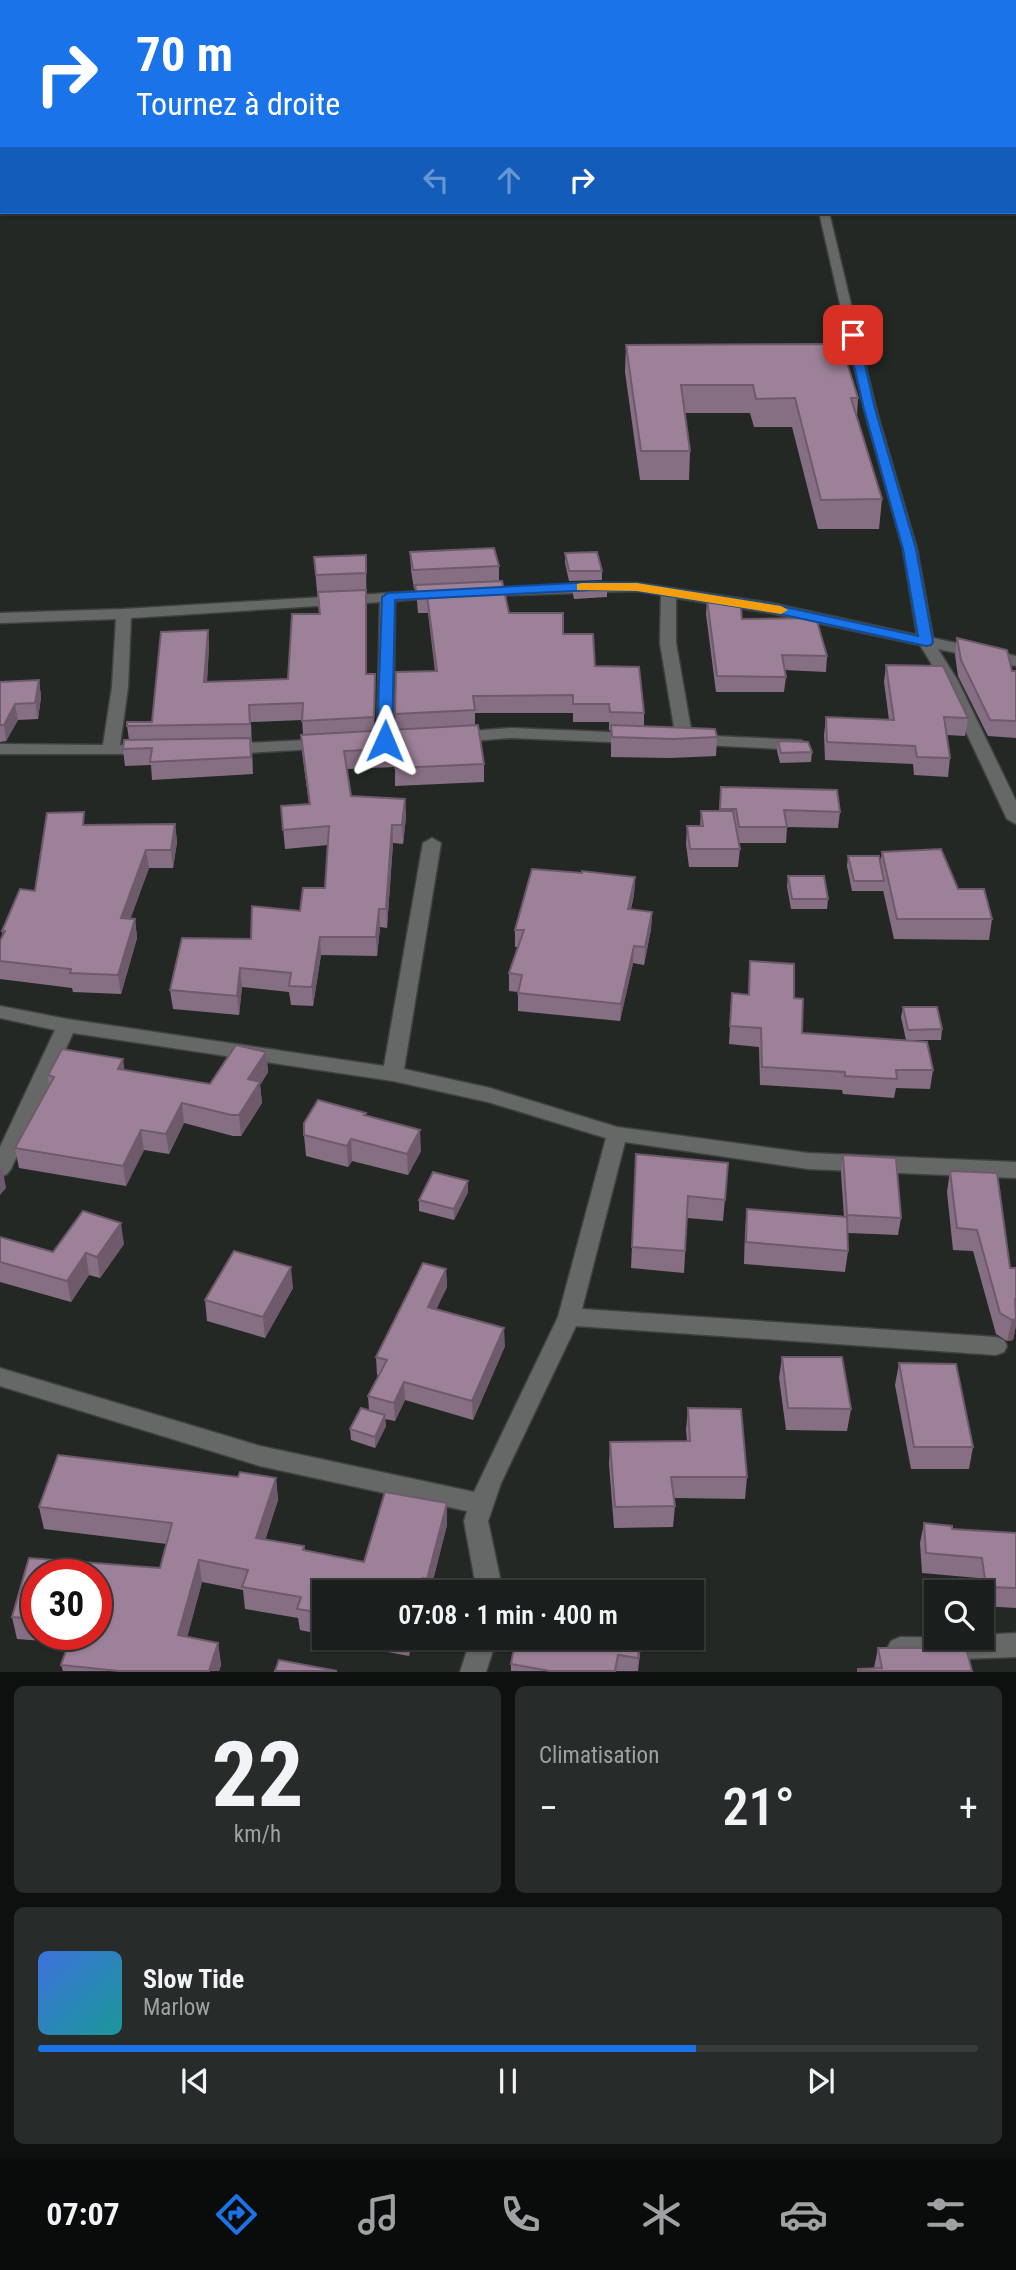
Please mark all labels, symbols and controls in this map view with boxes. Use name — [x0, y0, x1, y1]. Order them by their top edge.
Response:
text: 70 m — [136, 26, 233, 83]
icon: right — [21, 28, 112, 119]
text: Tournez à droite — [136, 85, 340, 123]
icon: left — [417, 161, 455, 199]
icon: ahead — [490, 161, 528, 199]
icon: right — [563, 161, 601, 199]
pin — [823, 305, 883, 365]
icon: arrive — [834, 316, 872, 354]
position arrow — [348, 704, 422, 778]
speed limit sign: 30 — [21, 1559, 112, 1650]
map controls — [924, 1580, 994, 1650]
button: search — [924, 1580, 994, 1650]
text: 07:08 · 1 min · 400 m — [398, 1600, 618, 1630]
text: 22 — [212, 1722, 303, 1828]
text: Climatisation — [539, 1742, 659, 1769]
text: 21° — [722, 1777, 795, 1838]
text: − — [539, 1786, 558, 1830]
text: + — [959, 1786, 978, 1830]
text: km/h — [234, 1821, 281, 1848]
text: Slow Tide — [143, 1964, 244, 1994]
text: Marlow — [143, 1994, 210, 2021]
icon: previous — [176, 2062, 214, 2100]
icon: pause — [489, 2062, 527, 2100]
icon: next — [802, 2062, 840, 2100]
icon: directions — [212, 2190, 261, 2239]
icon: music — [354, 2190, 403, 2239]
icon: phone — [496, 2190, 545, 2239]
icon: climate — [637, 2190, 686, 2239]
icon: car — [779, 2190, 828, 2239]
icon: filters — [921, 2190, 970, 2239]
text: 07:07 — [46, 2195, 120, 2233]

